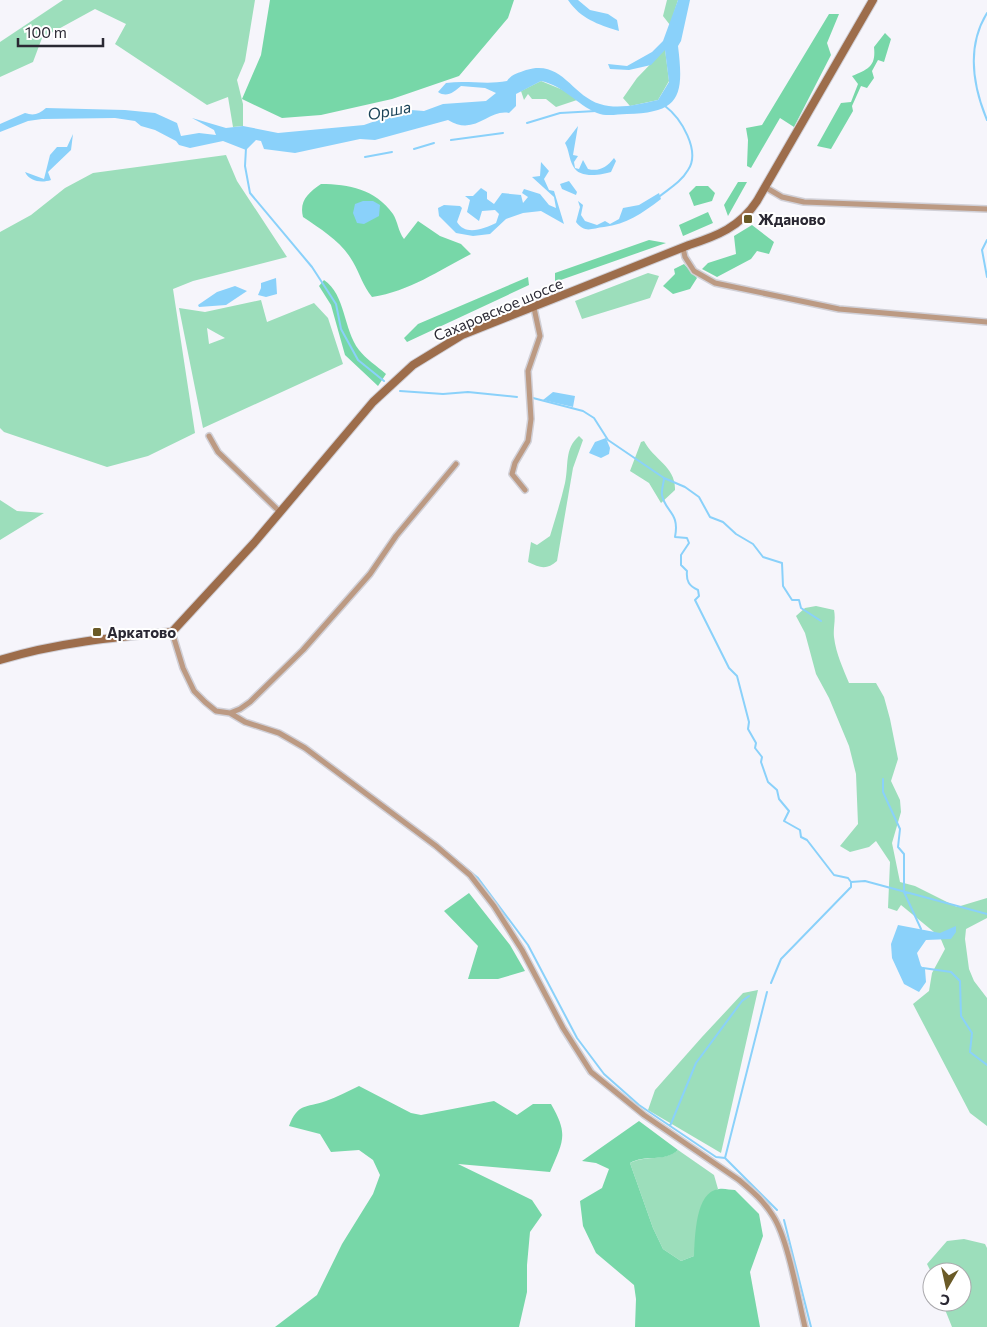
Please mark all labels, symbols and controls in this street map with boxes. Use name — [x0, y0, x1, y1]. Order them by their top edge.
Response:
scale bar — [18, 15, 102, 47]
text: 100 m — [25, 23, 67, 41]
water label: Орша — [366, 96, 412, 124]
place label: Жданово — [758, 210, 826, 228]
marker: Жданово — [742, 213, 754, 225]
street label: Сахаровское шоссе — [431, 274, 565, 344]
place label: Аркатово — [107, 623, 176, 641]
marker: Аркатово — [91, 626, 103, 638]
north arrow — [922, 1262, 972, 1312]
text: С — [939, 1291, 951, 1309]

